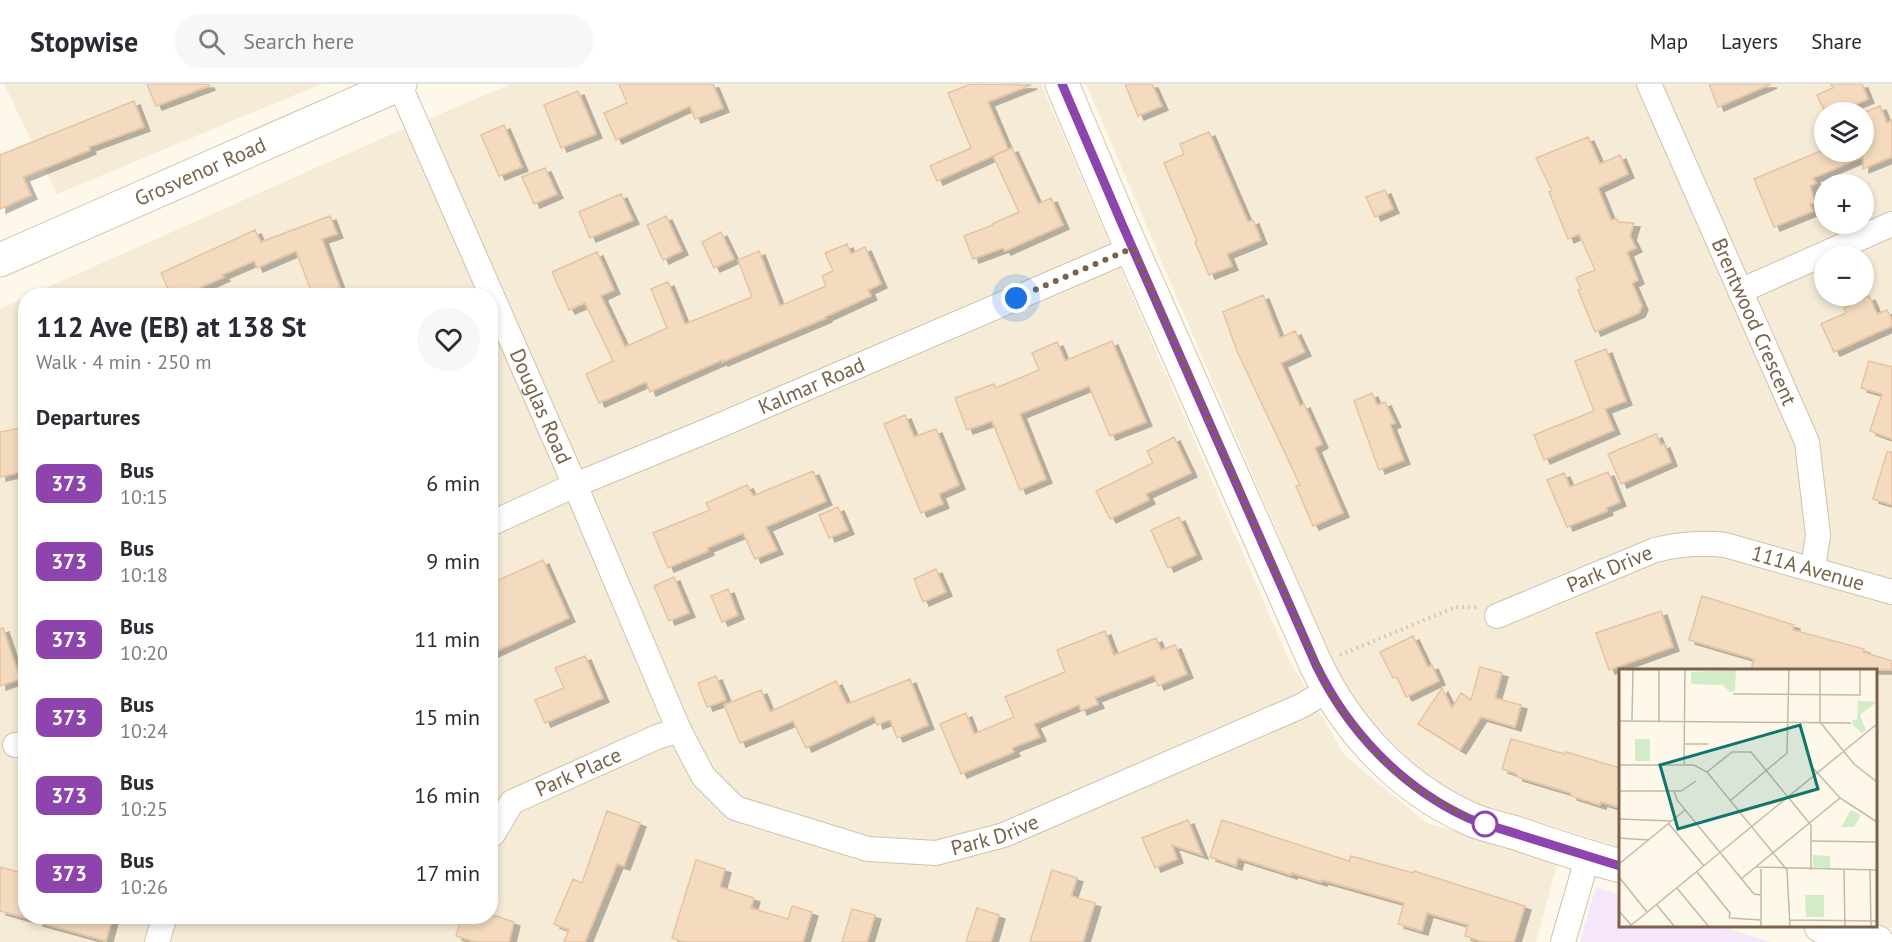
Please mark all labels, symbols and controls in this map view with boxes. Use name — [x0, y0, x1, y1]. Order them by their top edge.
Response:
search box — [174, 14, 594, 68]
text: Stopwise — [30, 23, 138, 60]
icon: search — [195, 25, 228, 58]
text: Search here — [243, 27, 354, 55]
text: Map — [1650, 28, 1688, 55]
text: Layers — [1721, 28, 1778, 55]
text: Share — [1811, 28, 1862, 55]
map controls — [1814, 102, 1874, 306]
button: layers — [1814, 102, 1874, 162]
street label: Grosvenor Road — [130, 131, 270, 212]
button: + — [1814, 174, 1874, 234]
street label: Brentwood Crescent — [1706, 234, 1803, 409]
button: − — [1814, 246, 1874, 306]
your location — [1001, 283, 1031, 313]
text: 112 Ave (EB) at 138 St — [36, 308, 306, 345]
button: heart — [417, 308, 480, 371]
street label: Douglas Road — [504, 344, 578, 468]
text: Walk · 4 min · 250 m — [36, 349, 212, 375]
street label: Kalmar Road — [754, 351, 869, 420]
text: Departures — [36, 403, 140, 431]
text: Bus — [120, 456, 154, 484]
text: 6 min — [426, 469, 480, 497]
text: 373 — [51, 470, 87, 497]
text: 10:15 — [120, 484, 168, 510]
text: Bus — [120, 534, 154, 562]
street label: Park Drive — [1562, 539, 1656, 598]
street label: 111A Avenue — [1748, 539, 1868, 597]
text: 9 min — [426, 547, 480, 575]
text: 373 — [51, 548, 87, 575]
text: 10:18 — [120, 562, 168, 588]
text: Bus — [120, 612, 154, 640]
text: 11 min — [414, 625, 480, 653]
text: 373 — [51, 626, 87, 653]
text: 10:20 — [120, 640, 168, 666]
inset map — [1619, 669, 1877, 927]
text: Bus — [120, 690, 154, 718]
text: 15 min — [414, 703, 480, 731]
text: 373 — [51, 704, 87, 731]
text: 10:24 — [120, 718, 168, 744]
street label: Park Place — [531, 741, 626, 803]
text: Bus — [120, 768, 154, 796]
text: 16 min — [414, 781, 480, 809]
text: 373 — [51, 782, 87, 809]
text: 10:25 — [120, 796, 168, 822]
street label: Park Drive — [948, 808, 1043, 861]
unlabelled marker — [1472, 811, 1498, 837]
text: Bus — [120, 846, 154, 874]
text: 17 min — [416, 859, 480, 887]
text: 373 — [51, 860, 87, 887]
text: 10:26 — [120, 874, 168, 900]

